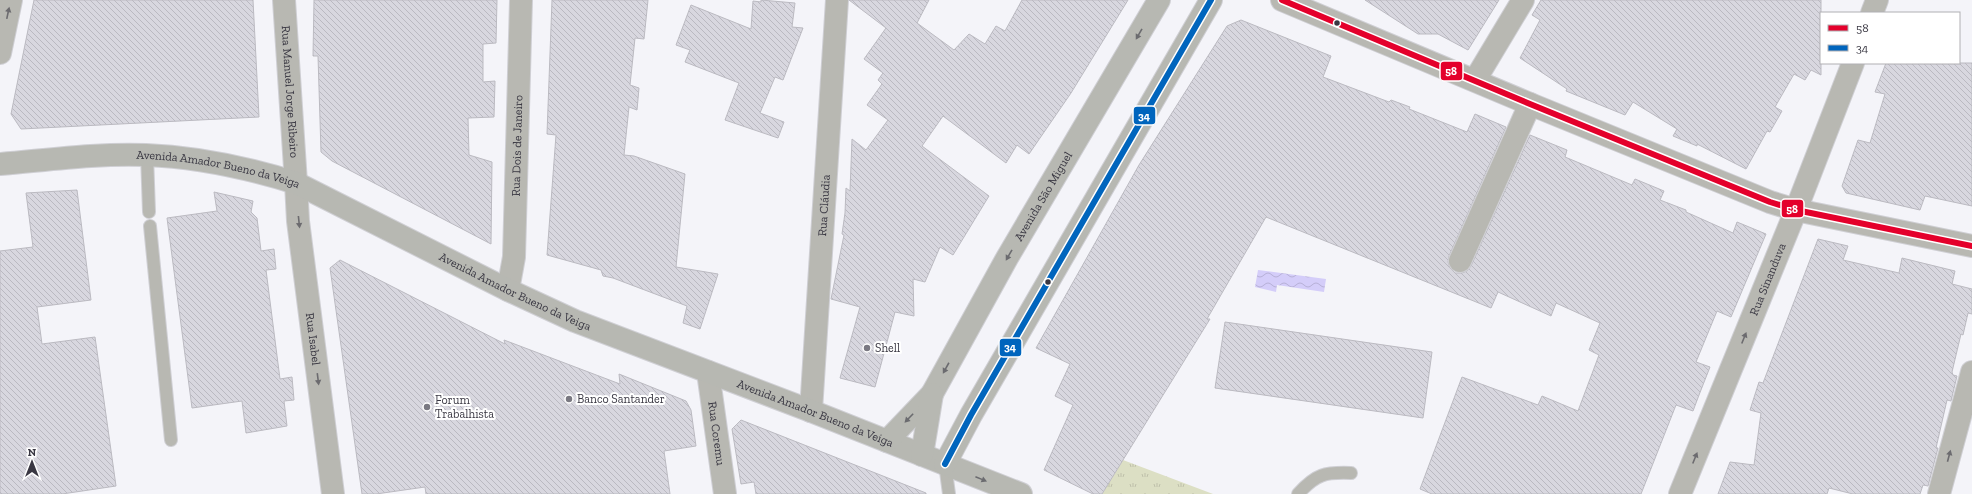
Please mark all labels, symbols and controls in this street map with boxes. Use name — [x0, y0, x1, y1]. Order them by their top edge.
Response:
one-way arrow — [6, 7, 12, 19]
legend — [1820, 12, 1960, 64]
unlabelled marker — [1332, 18, 1342, 28]
text: 58 — [1856, 21, 1869, 35]
street label: Rua Manuel Jorge Ribeiro — [279, 25, 301, 158]
one-way arrow — [1135, 28, 1142, 40]
text: 34 — [1856, 41, 1869, 55]
line badge: 58 — [1440, 61, 1463, 81]
text: 58 — [1445, 65, 1457, 78]
street label: Rua Dois de Janeiro — [509, 95, 525, 196]
line badge: 34 — [1133, 106, 1156, 125]
text: 34 — [1138, 110, 1151, 123]
street label: Avenida Amador Bueno da Veiga — [136, 148, 303, 191]
street label: Avenida São Miguel — [1012, 149, 1075, 244]
street label: Rua Cláudia — [815, 174, 833, 237]
line badge: 58 — [1781, 199, 1804, 218]
text: 58 — [1786, 203, 1798, 216]
one-way arrow — [295, 216, 302, 228]
street label: Rua Sinanduva — [1747, 241, 1789, 318]
street label: Avenida Amador Bueno da Veiga — [437, 249, 593, 334]
one-way arrow — [1006, 249, 1013, 260]
unlabelled marker — [1043, 277, 1053, 287]
street label: Rua Isabel — [303, 312, 323, 366]
one-way arrow — [1741, 332, 1747, 343]
line badge: 34 — [999, 338, 1022, 357]
place label: Shell — [875, 341, 900, 355]
text: 34 — [1004, 341, 1017, 354]
marker: Shell — [862, 343, 872, 353]
one-way arrow — [943, 362, 950, 374]
one-way arrow — [315, 373, 321, 385]
street label: Avenida Amador Bueno da Veiga — [735, 376, 896, 450]
place label: Banco Santander — [577, 392, 665, 406]
place label: Forum Trabalhista — [435, 393, 494, 421]
marker: Banco Santander — [564, 394, 574, 404]
street label: Rua Coremu — [705, 401, 728, 467]
marker: Forum Trabalhista — [422, 402, 432, 412]
one-way arrow — [904, 413, 914, 423]
north arrow — [12, 442, 52, 482]
text: N — [28, 446, 37, 459]
one-way arrow — [1947, 450, 1953, 463]
one-way arrow — [1692, 452, 1698, 463]
one-way arrow — [975, 476, 987, 482]

